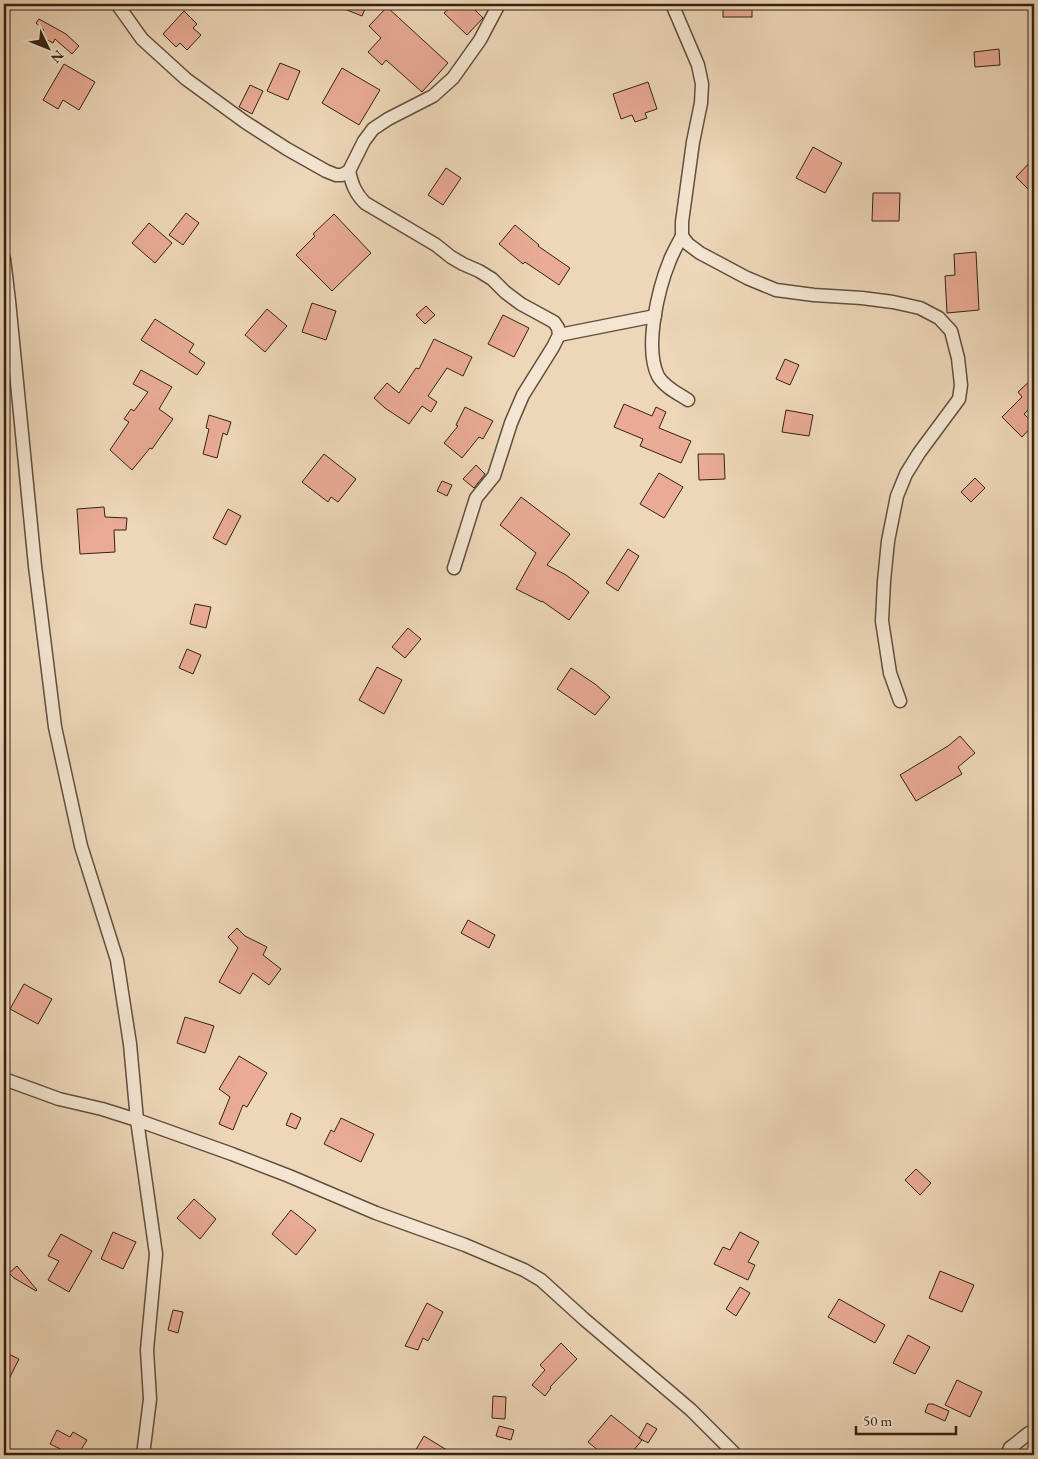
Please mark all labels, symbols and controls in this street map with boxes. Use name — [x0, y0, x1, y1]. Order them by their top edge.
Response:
north arrow — [22, 22, 72, 72]
text: N — [47, 47, 68, 68]
scale bar — [856, 1404, 956, 1436]
text: 50 m — [863, 1411, 892, 1430]

